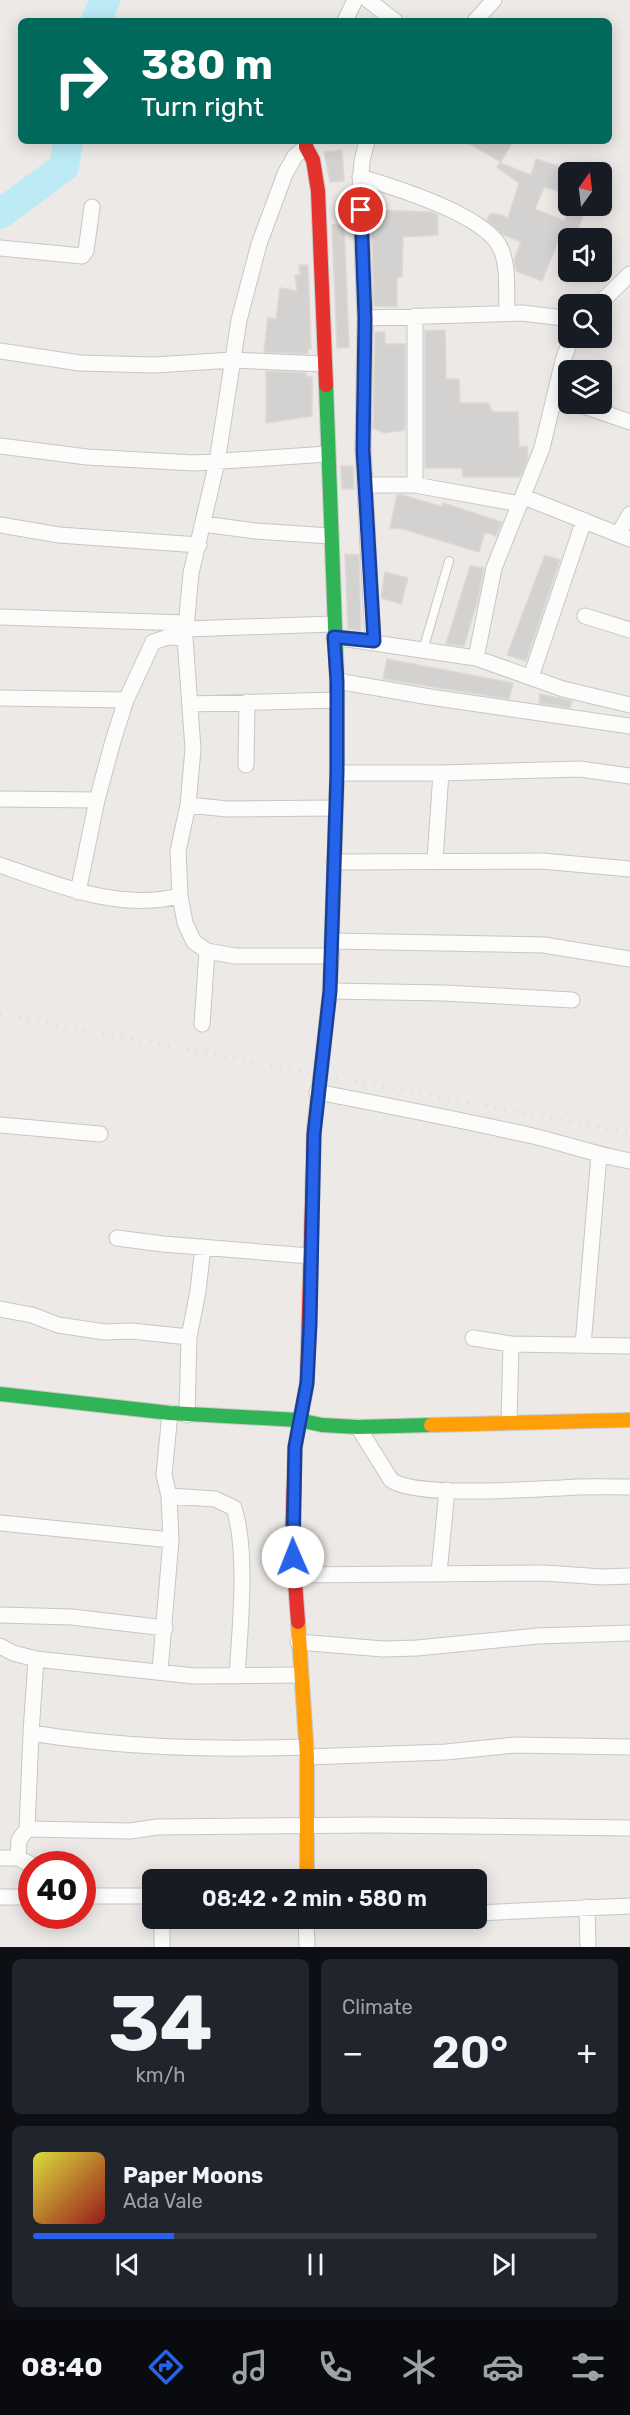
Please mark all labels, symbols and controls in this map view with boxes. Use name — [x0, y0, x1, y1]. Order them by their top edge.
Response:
text: 380 m — [141, 40, 273, 90]
icon: right — [42, 42, 120, 120]
text: Turn right — [141, 91, 264, 123]
north arrow — [558, 162, 612, 216]
map controls — [558, 162, 612, 414]
pin — [335, 184, 386, 235]
icon: arrive — [344, 193, 377, 226]
button: sound — [558, 228, 612, 282]
button: search — [558, 294, 612, 348]
button: layers — [558, 360, 612, 414]
position arrow — [261, 1525, 325, 1589]
speed limit sign: 40 — [18, 1851, 96, 1929]
text: 08:42 · 2 min · 580 m — [202, 1885, 427, 1912]
text: 34 — [108, 1977, 213, 2070]
text: Climate — [342, 1995, 413, 2019]
text: 20° — [432, 2026, 508, 2079]
text: − — [342, 2033, 363, 2072]
text: + — [576, 2033, 597, 2072]
text: km/h — [136, 2063, 185, 2087]
text: Paper Moons — [123, 2162, 263, 2189]
text: Ada Vale — [123, 2189, 203, 2213]
icon: previous — [111, 2248, 144, 2281]
icon: pause — [299, 2248, 332, 2281]
icon: next — [487, 2248, 520, 2281]
icon: directions — [145, 2346, 187, 2388]
icon: music — [229, 2346, 271, 2388]
icon: phone — [314, 2346, 356, 2388]
icon: climate — [398, 2346, 440, 2388]
icon: car — [482, 2346, 524, 2388]
icon: filters — [567, 2346, 609, 2388]
text: 08:40 — [21, 2351, 103, 2383]

